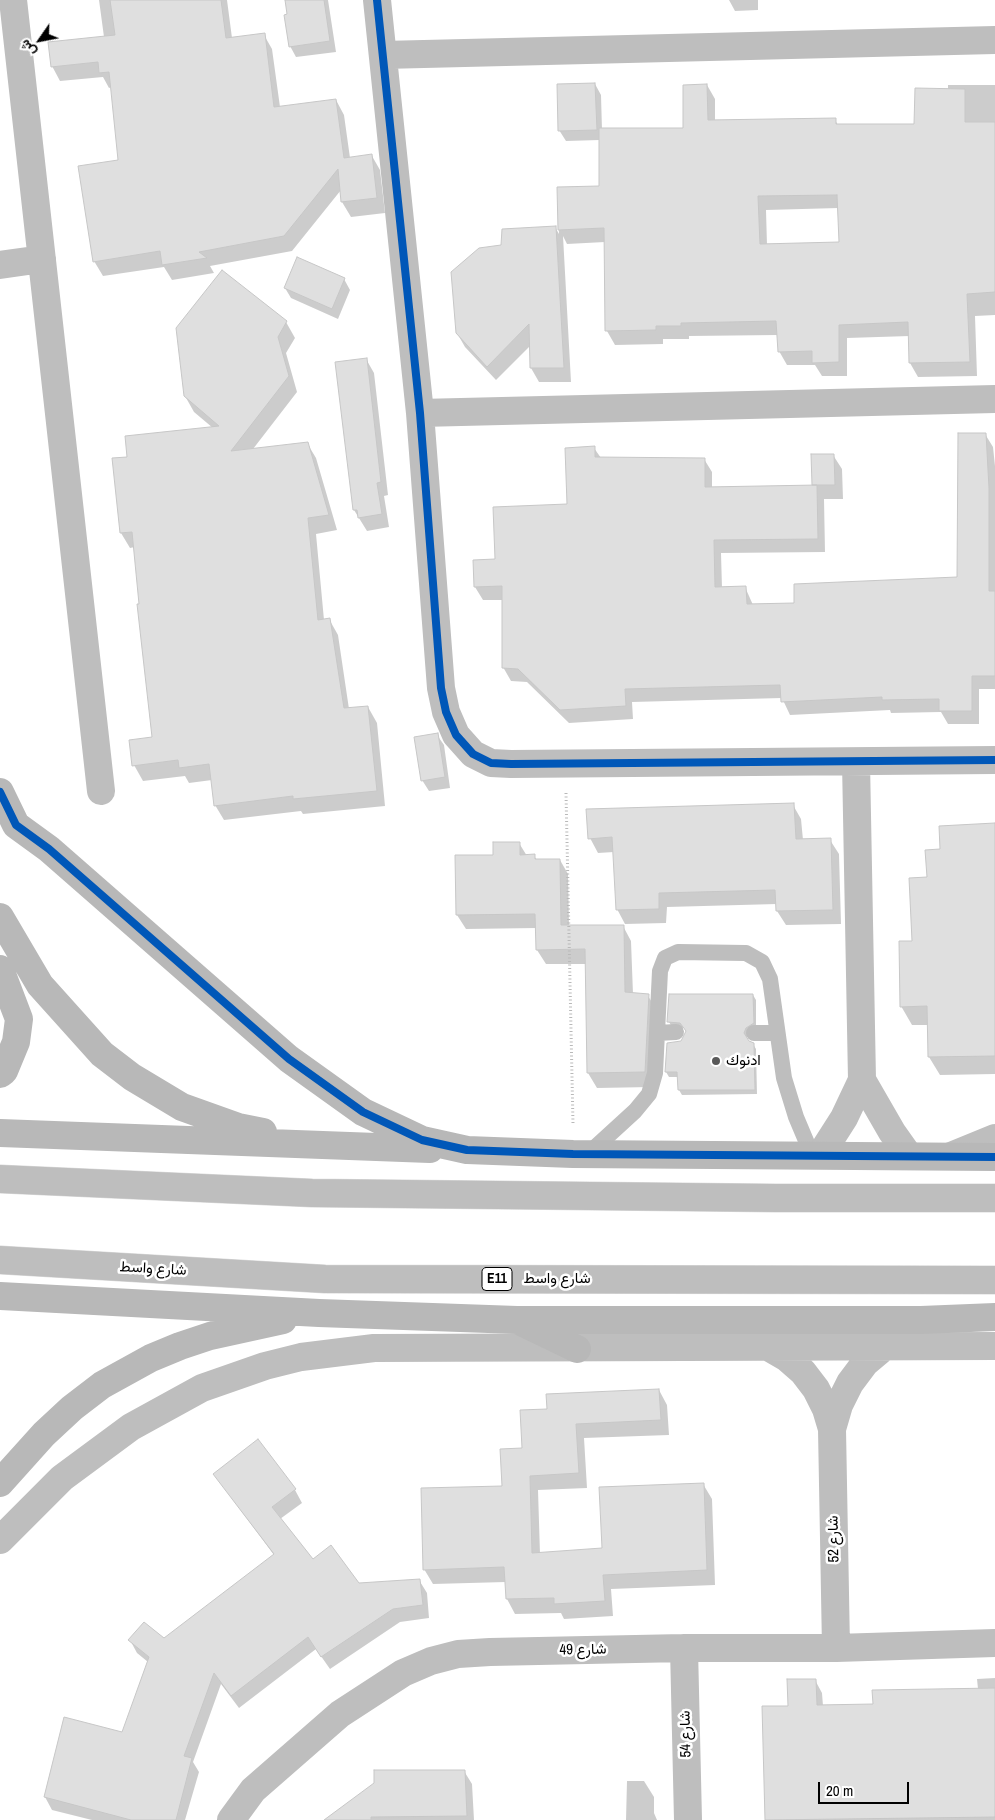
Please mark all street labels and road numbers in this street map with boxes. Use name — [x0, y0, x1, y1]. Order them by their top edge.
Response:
street label: شارع واسط — [119, 1258, 187, 1280]
road number: E11 — [482, 1268, 512, 1290]
street label: شارع واسط — [523, 1270, 591, 1288]
street label: شارع 52 — [825, 1515, 843, 1563]
street label: شارع 49 — [559, 1641, 607, 1659]
street label: شارع 54 — [677, 1710, 695, 1758]

